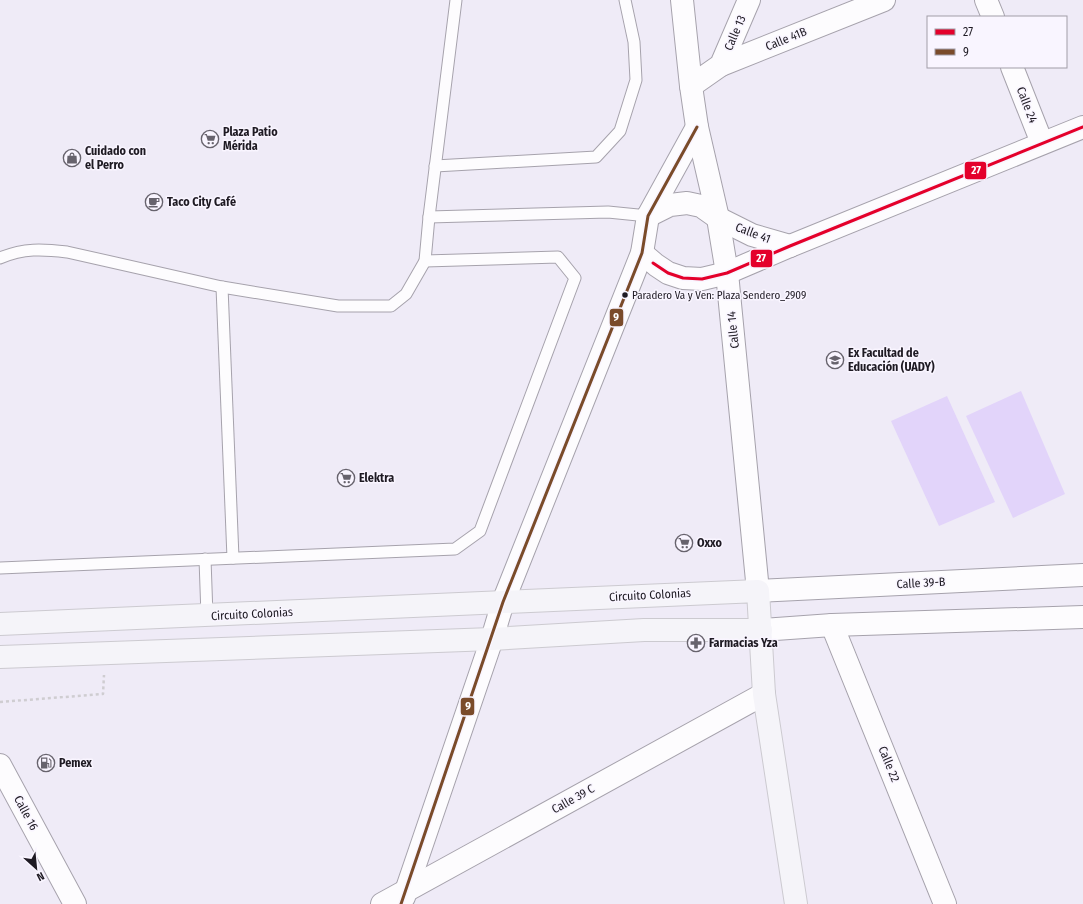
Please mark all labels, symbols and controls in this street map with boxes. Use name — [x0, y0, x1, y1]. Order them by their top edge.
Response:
street label: Calle 13 — [721, 13, 749, 53]
legend — [927, 16, 1067, 68]
street label: Calle 41B — [763, 24, 809, 54]
text: 27 — [963, 25, 973, 39]
text: 9 — [963, 45, 969, 59]
street label: Calle 24 — [1014, 85, 1040, 125]
place label: Plaza Patio Mérida — [223, 125, 278, 153]
supermarket icon: Plaza Patio Mérida — [200, 129, 220, 149]
place label: Cuidado con el Perro — [85, 144, 146, 172]
shop icon: Cuidado con el Perro — [62, 148, 82, 168]
line badge: 27 — [964, 161, 987, 180]
text: 27 — [970, 164, 981, 177]
cafe icon: Taco City Café — [144, 192, 164, 212]
place label: Taco City Café — [167, 195, 236, 209]
street label: Calle 41 — [733, 220, 773, 246]
line badge: 27 — [750, 249, 773, 268]
text: 27 — [755, 252, 766, 265]
place label: Paradero Va y Ven: Plaza Sendero_2909 — [632, 289, 806, 302]
marker: Paradero Va y Ven: Plaza Sendero_2909 — [620, 290, 630, 300]
line badge: 9 — [609, 308, 624, 327]
text: 9 — [613, 311, 619, 324]
street label: Calle 14 — [724, 311, 742, 349]
place label: Ex Facultad de Educación (UADY) — [848, 346, 935, 374]
school or university icon: Ex Facultad de Educación (UADY) — [825, 350, 845, 370]
supermarket icon: Elektra — [336, 468, 356, 488]
place label: Elektra — [359, 471, 394, 485]
supermarket icon: Oxxo — [674, 533, 694, 553]
place label: Oxxo — [697, 536, 723, 550]
street label: Calle 39-B — [896, 575, 946, 591]
street label: Circuito Colonias — [609, 586, 691, 604]
street label: Circuito Colonias — [211, 605, 293, 623]
pharmacy icon: Farmacias Yza — [686, 633, 706, 653]
place label: Farmacias Yza — [709, 636, 778, 650]
line badge: 9 — [460, 697, 475, 716]
text: 9 — [465, 700, 471, 713]
street label: Calle 22 — [876, 744, 902, 784]
fuel station icon: Pemex — [36, 753, 56, 773]
place label: Pemex — [59, 756, 92, 770]
street label: Calle 39 C — [549, 782, 597, 816]
street label: Calle 16 — [11, 793, 41, 833]
north arrow — [16, 848, 56, 888]
text: N — [34, 869, 46, 884]

